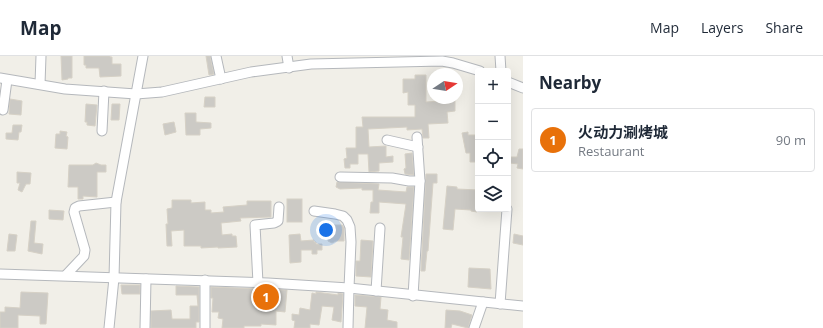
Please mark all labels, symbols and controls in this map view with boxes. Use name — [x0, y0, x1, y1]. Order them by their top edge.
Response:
text: Map — [20, 15, 61, 41]
text: Map — [650, 18, 679, 37]
text: Layers — [701, 18, 743, 37]
text: Share — [765, 18, 803, 37]
north arrow — [427, 68, 463, 104]
map controls — [475, 68, 511, 212]
button: + — [475, 68, 511, 104]
text: Nearby — [539, 71, 601, 94]
button: − — [475, 104, 511, 140]
text: 火动力涮烤城 — [578, 122, 668, 142]
text: 1 — [549, 131, 557, 149]
text: 90 m — [776, 131, 806, 149]
button: locate — [475, 140, 511, 176]
text: Restaurant — [578, 142, 645, 160]
button: layers — [475, 176, 511, 212]
your location — [316, 220, 336, 240]
pin: 1 — [253, 282, 279, 312]

